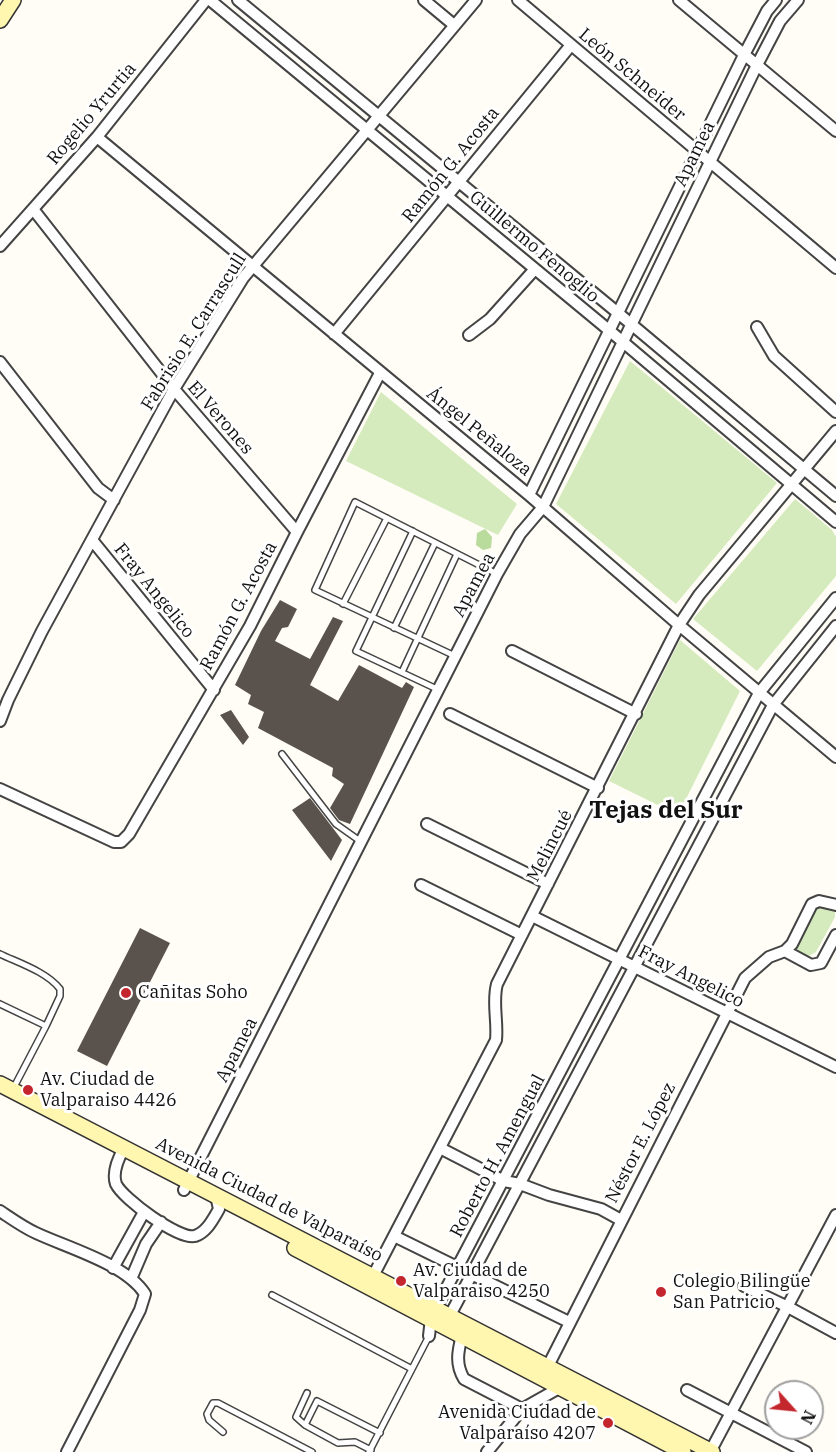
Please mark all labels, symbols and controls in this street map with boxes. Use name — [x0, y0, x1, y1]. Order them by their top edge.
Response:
street label: León Schneider — [574, 24, 690, 126]
street label: Rogelio Yrurtia — [43, 59, 141, 169]
street label: Ramón G. Acosta — [398, 103, 504, 227]
street label: Apamea — [670, 118, 720, 190]
street label: Guillermo Fenoglio — [465, 186, 603, 308]
street label: Fabrisio E. Carrascull — [137, 250, 251, 414]
street label: El Verones — [182, 377, 258, 459]
street label: Ángel Peñaloza — [422, 383, 536, 481]
street label: Ramón G. Acosta — [196, 538, 282, 674]
street label: Fray Angelico — [109, 539, 199, 643]
street label: Apamea — [448, 549, 500, 621]
district label: Tejas del Sur — [589, 797, 743, 825]
street label: Melincué — [523, 806, 577, 886]
street label: Fray Angelico — [635, 941, 747, 1013]
place label: Cañitas Soho — [138, 982, 248, 1004]
marker: Cañitas Soho — [119, 986, 133, 1000]
street label: Apamea — [211, 1014, 263, 1086]
place label: Av. Ciudad de Valparaiso 4426 — [40, 1069, 177, 1112]
street label: Roberto H. Amengual — [446, 1071, 550, 1241]
street label: Néstor E. López — [601, 1079, 681, 1207]
marker: Av. Ciudad de Valparaiso 4426 — [21, 1083, 35, 1097]
street label: Avenida Ciudad de Valparaíso — [152, 1133, 386, 1267]
place label: Av. Ciudad de Valparaiso 4250 — [413, 1260, 550, 1302]
place label: Colegio Bilingüe San Patricio — [673, 1271, 810, 1314]
marker: Av. Ciudad de Valparaiso 4250 — [394, 1274, 408, 1288]
marker: Colegio Bilingüe San Patricio — [654, 1285, 668, 1299]
north arrow — [764, 1380, 824, 1440]
place label: Avenida Ciudad de Valparaíso 4207 — [438, 1402, 596, 1444]
text: N — [796, 1407, 820, 1427]
marker: Avenida Ciudad de Valparaíso 4207 — [601, 1416, 615, 1430]

